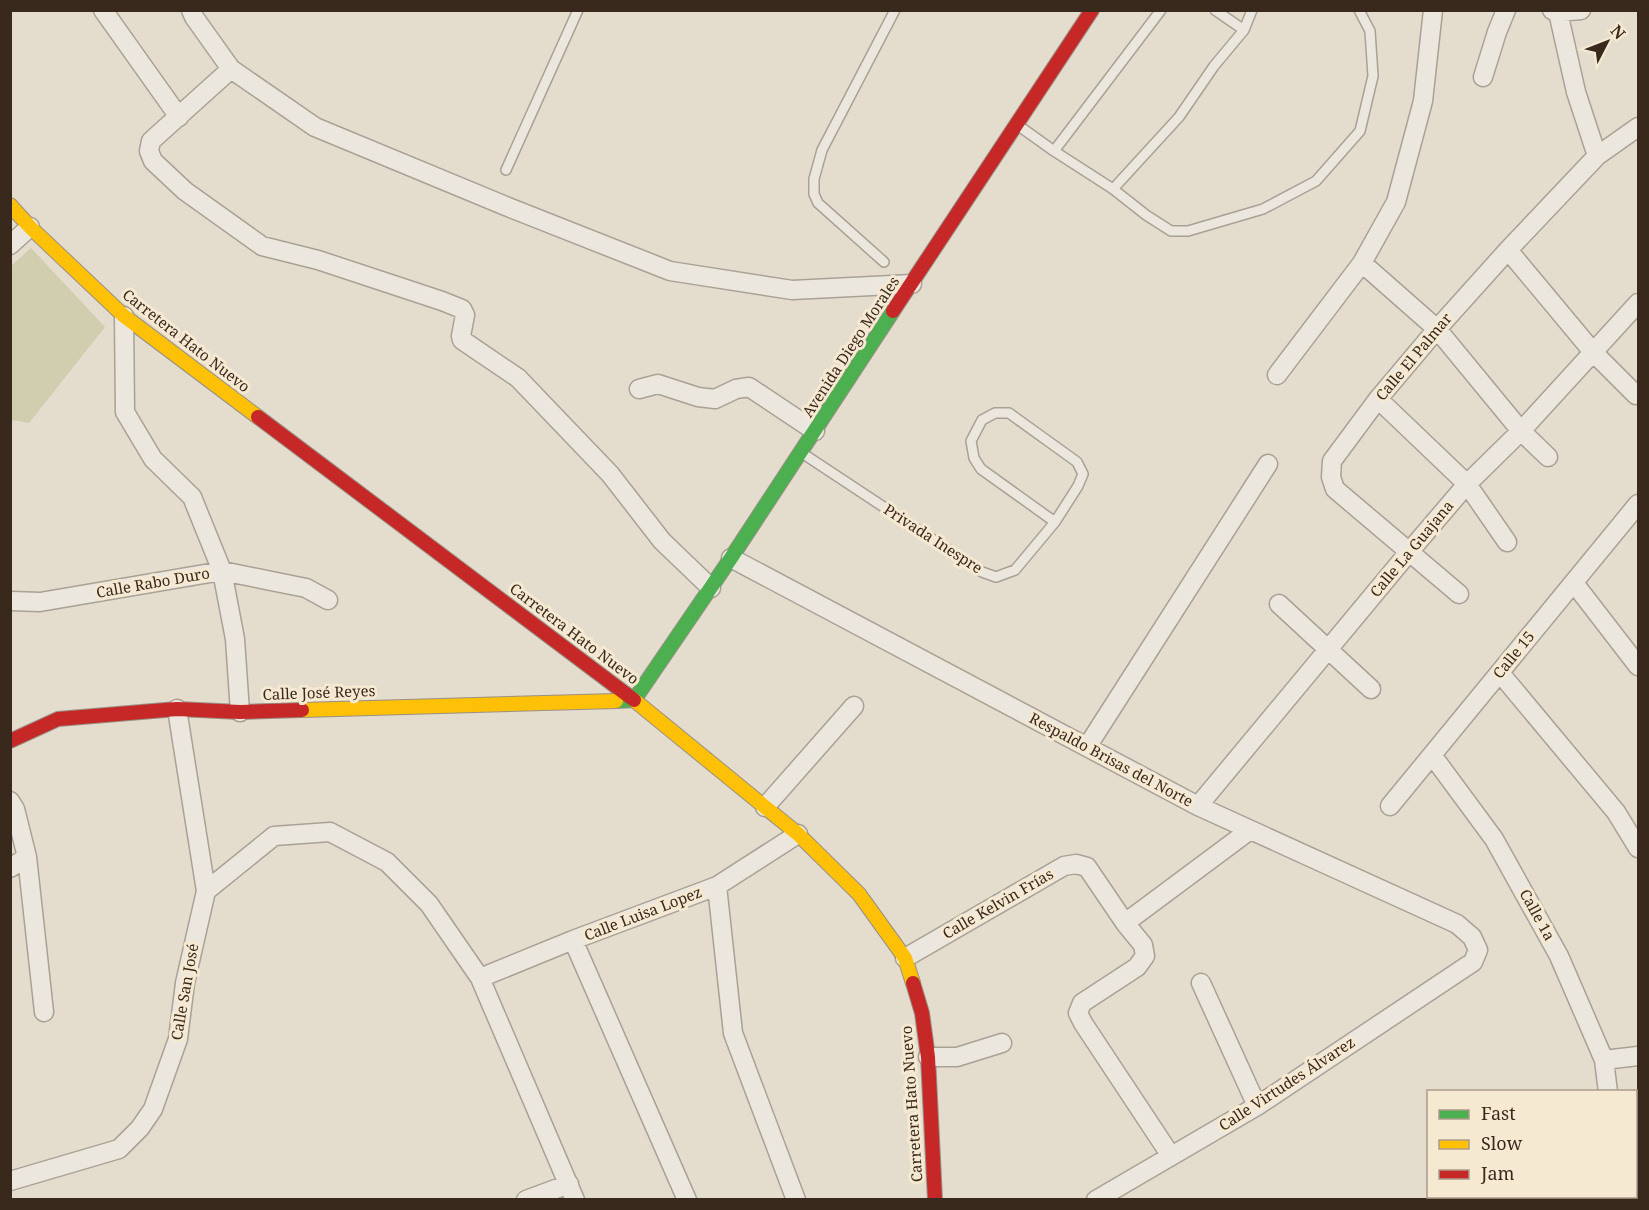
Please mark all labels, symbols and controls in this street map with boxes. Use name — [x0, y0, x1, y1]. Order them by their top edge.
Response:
north arrow — [1577, 12, 1637, 72]
text: N — [1606, 20, 1631, 44]
street label: Avenida Diego Morales — [797, 272, 903, 421]
street label: Carretera Hato Nuevo — [119, 284, 255, 396]
street label: Calle El Palmar — [1371, 308, 1456, 404]
street label: Calle La Guajana — [1365, 496, 1458, 601]
street label: Privada Inespre — [880, 499, 987, 578]
street label: Calle Rabo Duro — [94, 562, 211, 602]
street label: Carretera Hato Nuevo — [506, 578, 643, 688]
street label: Calle 15 — [1488, 626, 1539, 682]
street label: Calle José Reyes — [262, 680, 376, 704]
street label: Respaldo Brisas del Norte — [1026, 707, 1197, 811]
street label: Calle Kelvin Frías — [938, 863, 1057, 943]
street label: Calle Luisa Lopez — [581, 881, 704, 945]
street label: Calle 1a — [1516, 885, 1560, 944]
street label: Calle San José — [166, 942, 202, 1042]
street label: Carretera Hato Nuevo — [896, 1025, 926, 1183]
street label: Calle Virtudes Álvarez — [1214, 1032, 1358, 1135]
legend — [1427, 1090, 1637, 1198]
text: Fast — [1481, 1101, 1516, 1125]
text: Slow — [1481, 1131, 1523, 1155]
text: Jam — [1480, 1161, 1515, 1185]

